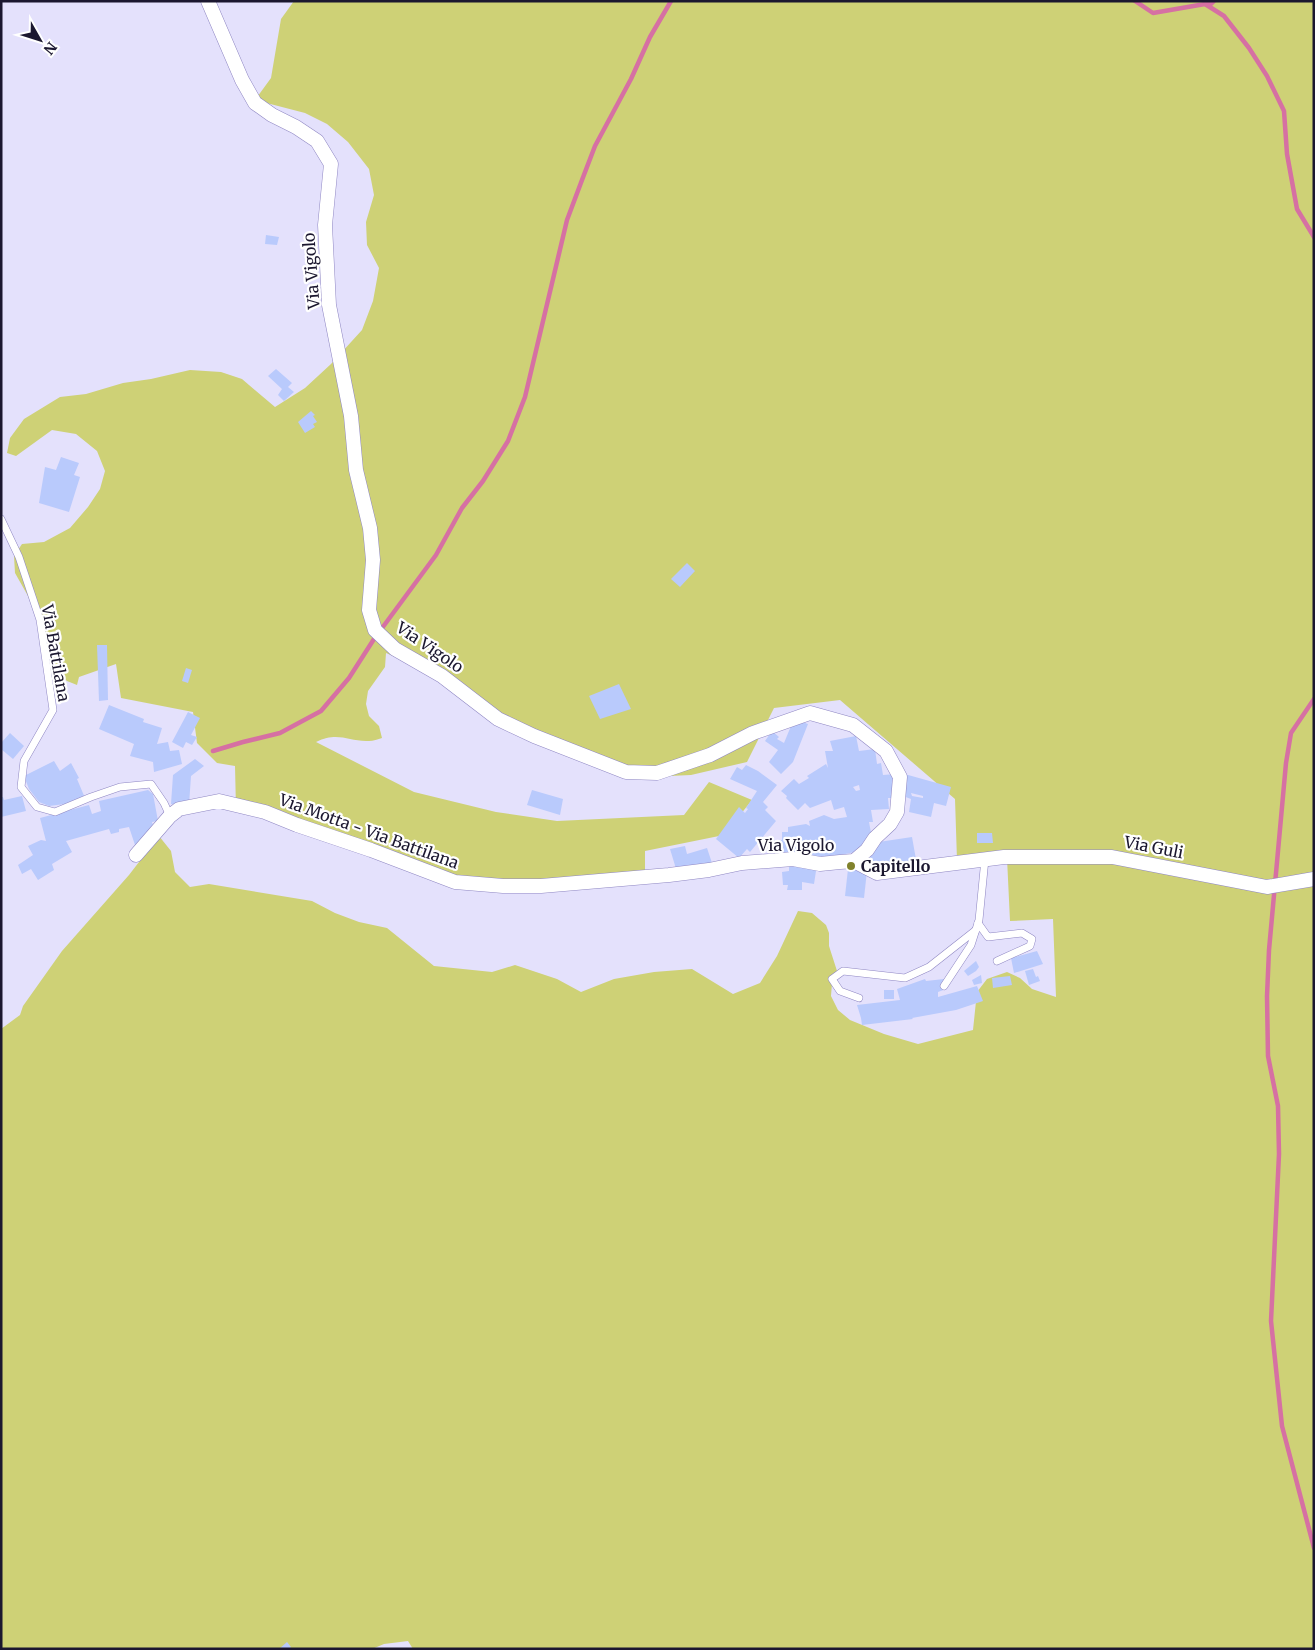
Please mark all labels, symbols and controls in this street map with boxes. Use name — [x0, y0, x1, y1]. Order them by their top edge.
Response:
north arrow — [15, 15, 65, 65]
text: N — [40, 38, 61, 58]
street label: Via Vigolo — [298, 232, 324, 311]
street label: Via Battilana — [37, 602, 74, 704]
street label: Via Vigolo — [392, 617, 467, 677]
street label: Via Motta - Via Battilana — [276, 789, 462, 873]
street label: Via Guli — [1122, 831, 1185, 863]
street label: Via Vigolo — [757, 835, 834, 855]
place label: Capitello — [861, 856, 931, 876]
marker: Capitello — [845, 860, 857, 872]

